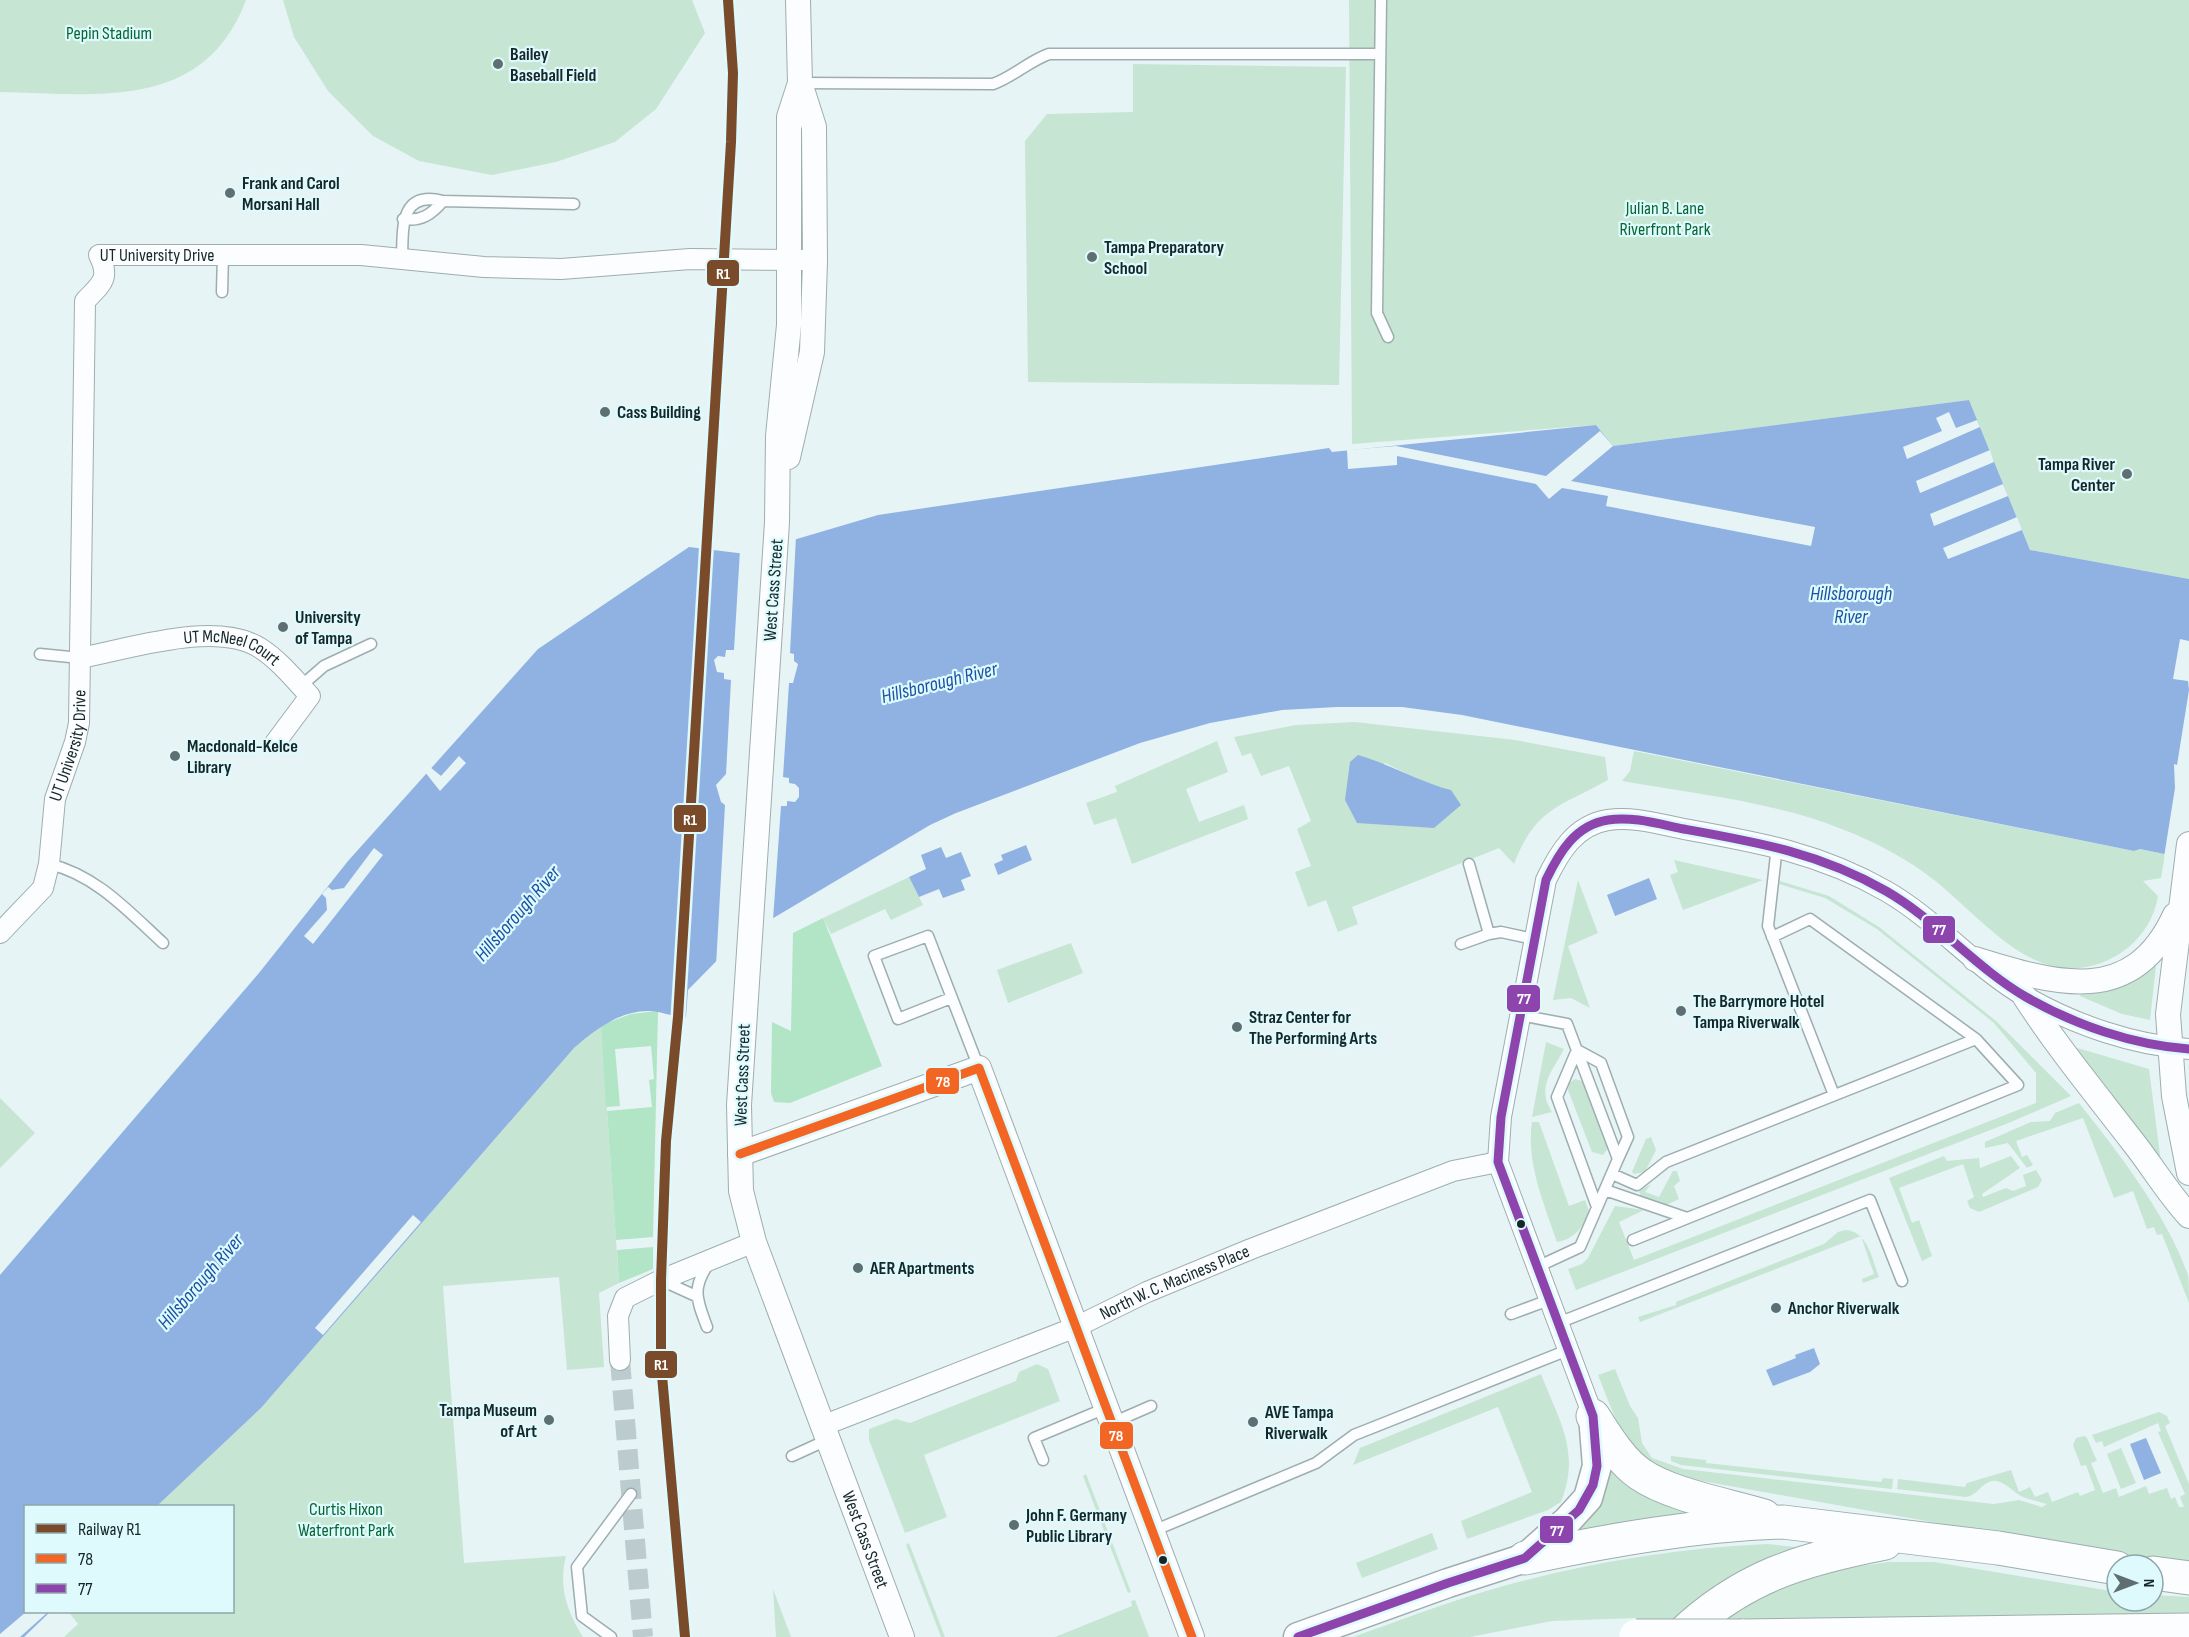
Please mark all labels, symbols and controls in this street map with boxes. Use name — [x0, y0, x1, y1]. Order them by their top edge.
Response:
park label: Pepin Stadium — [66, 23, 152, 44]
place label: Bailey Baseball Field — [510, 44, 596, 86]
marker: Bailey Baseball Field — [491, 57, 505, 71]
place label: Frank and Carol Morsani Hall — [242, 173, 340, 215]
marker: Frank and Carol Morsani Hall — [223, 186, 237, 200]
park label: Julian B. Lane Riverfront Park — [1619, 198, 1711, 240]
place label: Tampa Preparatory School — [1104, 237, 1224, 279]
street label: UT University Drive — [100, 245, 215, 266]
marker: Tampa Preparatory School — [1085, 250, 1099, 264]
line badge: R1 — [706, 259, 740, 287]
text: R1 — [716, 265, 731, 284]
place label: Cass Building — [617, 402, 701, 423]
marker: Cass Building — [598, 405, 612, 419]
place label: Tampa River Center — [2038, 454, 2115, 496]
marker: Tampa River Center — [2120, 467, 2134, 481]
street label: West Cass Street — [759, 538, 788, 642]
water label: Hillsborough River — [1810, 582, 1892, 629]
place label: University of Tampa — [295, 607, 361, 649]
marker: University of Tampa — [276, 620, 290, 634]
street label: UT McNeel Court — [182, 626, 285, 670]
water label: Hillsborough River — [879, 657, 1001, 709]
street label: UT University Drive — [45, 690, 90, 804]
place label: Macdonald-Kelce Library — [187, 736, 298, 778]
marker: Macdonald-Kelce Library — [168, 749, 182, 763]
line badge: R1 — [673, 804, 707, 833]
text: R1 — [683, 811, 698, 830]
water label: Hillsborough River — [470, 860, 567, 966]
line badge: 77 — [1922, 915, 1956, 944]
text: 77 — [1932, 921, 1946, 940]
line badge: 77 — [1506, 984, 1541, 1013]
text: 77 — [1517, 990, 1531, 1009]
place label: The Barrymore Hotel Tampa Riverwalk — [1693, 991, 1824, 1033]
marker: The Barrymore Hotel Tampa Riverwalk — [1674, 1004, 1688, 1018]
place label: Straz Center for The Performing Arts — [1249, 1007, 1377, 1049]
marker: Straz Center for The Performing Arts — [1230, 1020, 1244, 1034]
street label: West Cass Street — [730, 1023, 755, 1127]
line badge: 78 — [925, 1067, 960, 1095]
text: 78 — [936, 1073, 951, 1092]
unlabelled marker — [1515, 1218, 1527, 1230]
water label: Hillsborough River — [153, 1228, 250, 1334]
street label: North W. C. Maciness Place — [1097, 1241, 1253, 1325]
place label: AER Apartments — [869, 1258, 974, 1279]
marker: AER Apartments — [851, 1261, 865, 1275]
place label: Anchor Riverwalk — [1787, 1298, 1900, 1319]
marker: Anchor Riverwalk — [1769, 1301, 1783, 1315]
line badge: R1 — [644, 1350, 678, 1379]
text: R1 — [654, 1356, 669, 1375]
place label: Tampa Museum of Art — [439, 1400, 537, 1442]
place label: AVE Tampa Riverwalk — [1264, 1402, 1334, 1444]
marker: Tampa Museum of Art — [542, 1413, 556, 1427]
marker: AVE Tampa Riverwalk — [1246, 1415, 1260, 1429]
line badge: 78 — [1099, 1421, 1134, 1450]
text: 78 — [1109, 1427, 1124, 1446]
street label: West Cass Street — [837, 1488, 893, 1592]
park label: Curtis Hixon Waterfront Park — [298, 1499, 394, 1541]
legend — [24, 1505, 234, 1613]
place label: John F. Germany Public Library — [1025, 1505, 1127, 1547]
line badge: 77 — [1539, 1515, 1574, 1544]
marker: John F. Germany Public Library — [1007, 1518, 1021, 1532]
text: Railway R1 — [78, 1519, 142, 1540]
text: 77 — [1550, 1522, 1564, 1541]
text: 78 — [78, 1549, 93, 1570]
north arrow — [2105, 1553, 2165, 1613]
unlabelled marker — [1157, 1554, 1169, 1566]
text: 77 — [78, 1579, 93, 1600]
text: N — [2139, 1579, 2158, 1587]

